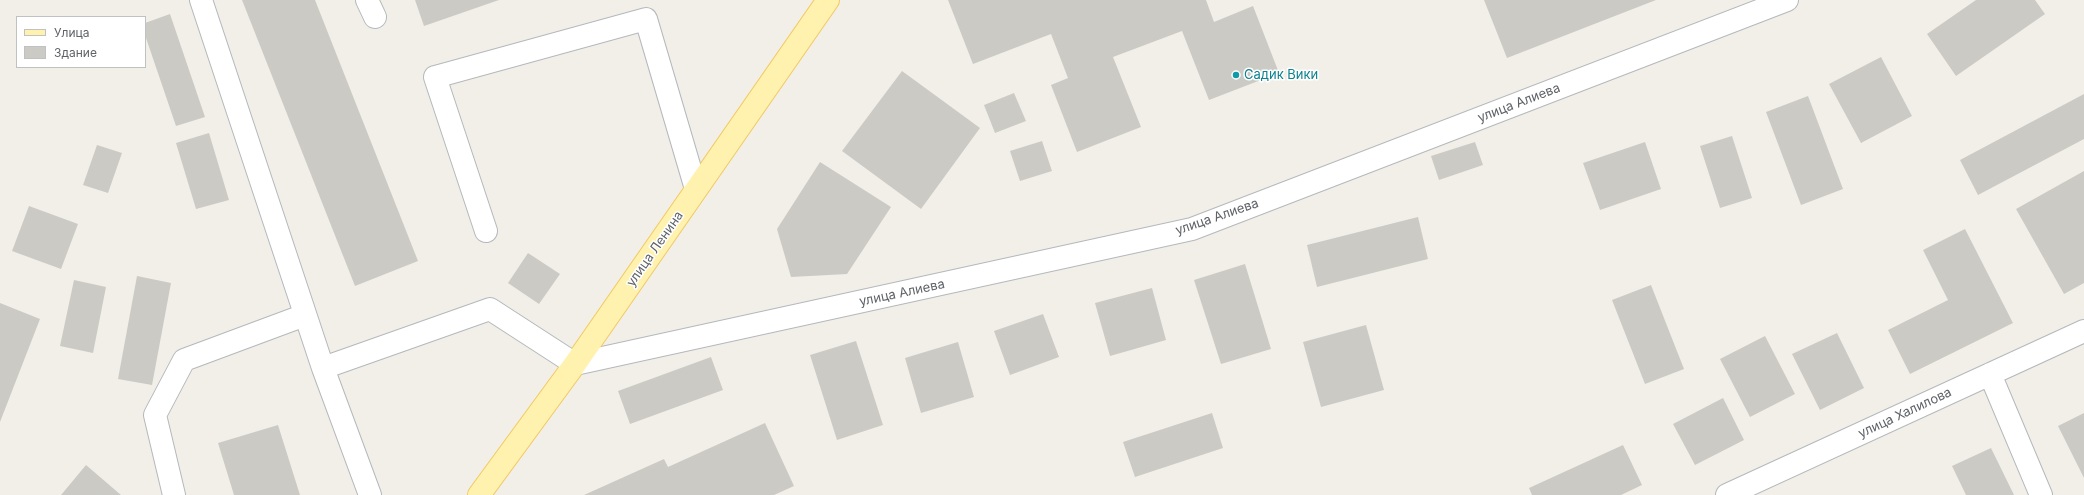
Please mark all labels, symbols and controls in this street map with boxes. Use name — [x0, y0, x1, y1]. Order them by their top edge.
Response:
legend — [16, 16, 146, 68]
text: Улица — [54, 25, 89, 40]
text: Здание — [54, 45, 97, 60]
place label: Садик Вики — [1244, 67, 1318, 83]
marker: Садик Вики — [1231, 70, 1241, 80]
street label: улица Алиева — [1476, 80, 1562, 126]
street label: улица Алиева — [1173, 195, 1261, 239]
street label: улица Ленина — [623, 208, 687, 290]
street label: улица Алиева — [858, 276, 946, 310]
street label: улица Халилова — [1856, 385, 1954, 441]

